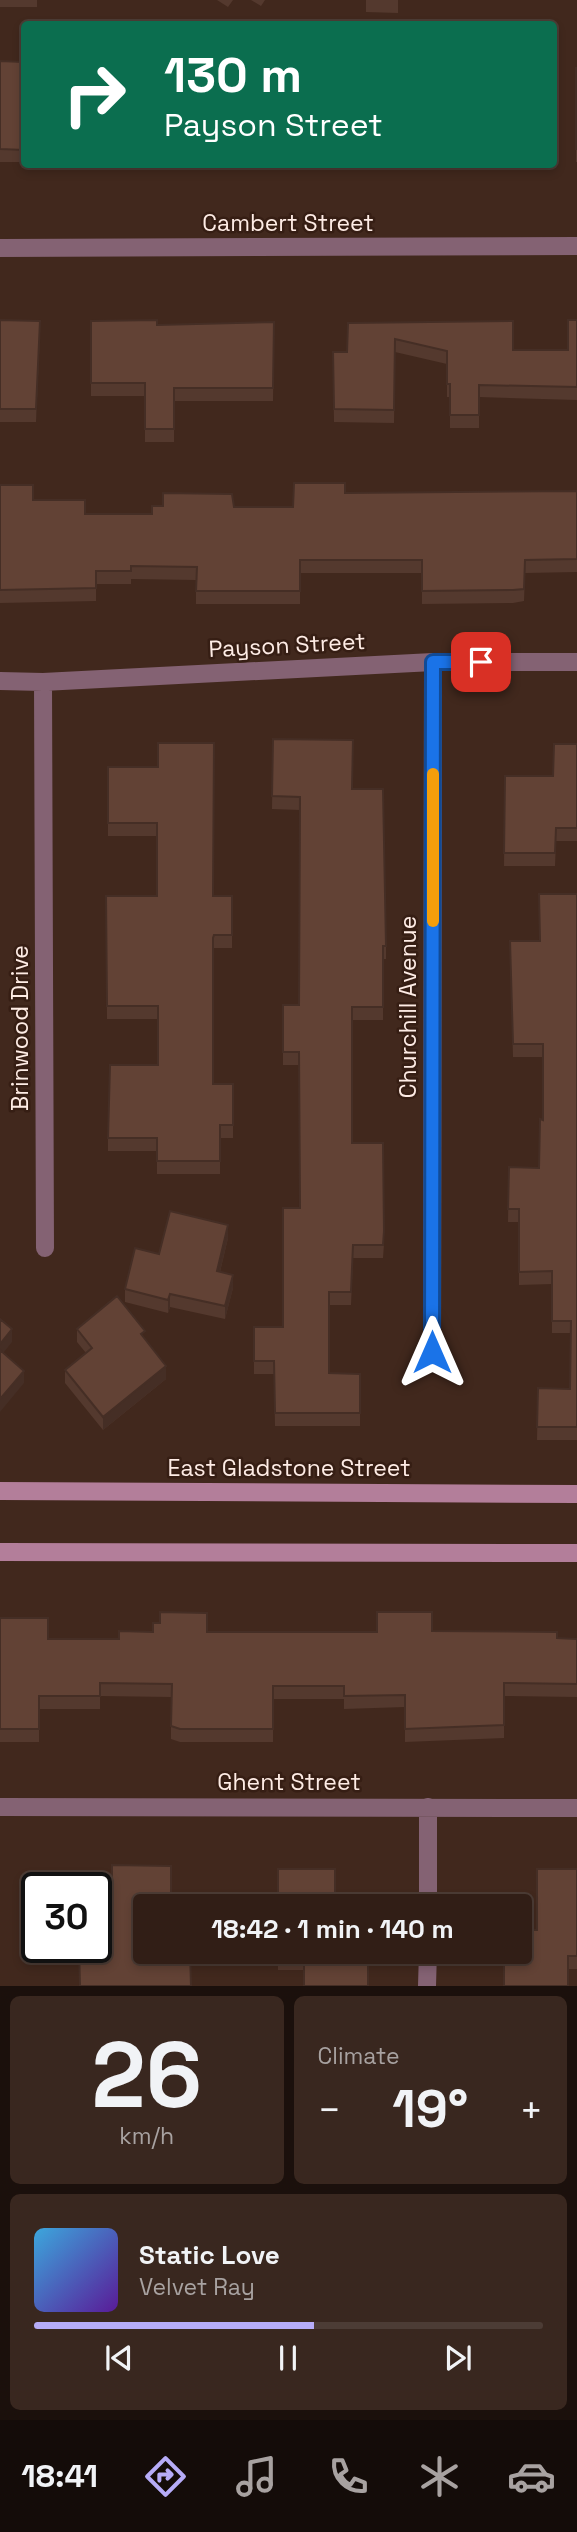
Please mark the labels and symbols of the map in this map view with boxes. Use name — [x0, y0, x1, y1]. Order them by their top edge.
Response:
street label: Cambert Street — [202, 208, 374, 238]
street label: Payson Street — [208, 626, 366, 664]
pin — [451, 632, 511, 692]
street label: Churchill Avenue — [393, 916, 423, 1098]
street label: Brinwood Drive — [5, 945, 35, 1111]
position arrow — [395, 1315, 469, 1389]
street label: East Gladstone Street — [167, 1453, 411, 1483]
street label: Ghent Street — [217, 1767, 361, 1797]
speed limit sign: 30 — [21, 1872, 112, 1963]

